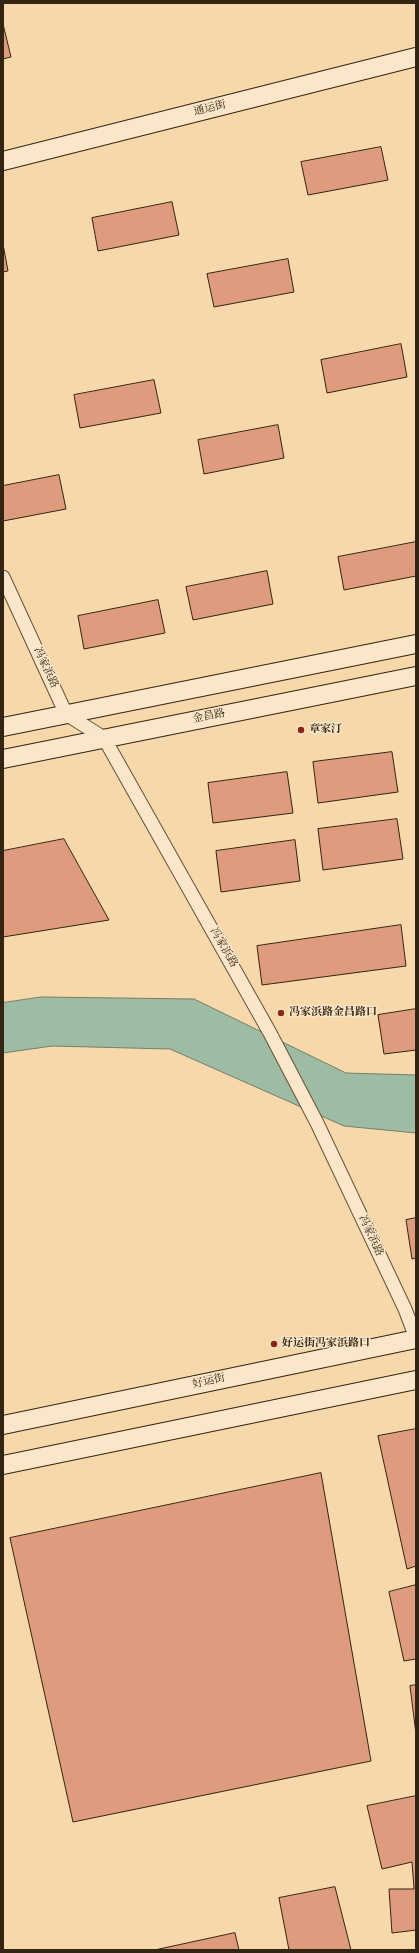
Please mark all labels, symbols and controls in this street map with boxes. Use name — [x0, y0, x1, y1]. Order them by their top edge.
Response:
street label: 通运街 — [192, 99, 228, 119]
street label: 冯家浜路 — [30, 645, 60, 691]
street label: 金昌路 — [192, 707, 226, 727]
place label: 章家汀 — [309, 723, 342, 737]
marker: 章家汀 — [296, 725, 306, 735]
street label: 冯家浜路 — [206, 926, 240, 970]
place label: 冯家浜路金昌路口 — [289, 1006, 377, 1020]
marker: 冯家浜路金昌路口 — [276, 1008, 286, 1018]
street label: 冯家浜路 — [355, 1213, 385, 1259]
place label: 好运街冯家浜路口 — [282, 1337, 370, 1351]
marker: 好运街冯家浜路口 — [269, 1339, 279, 1349]
street label: 好运街 — [191, 1372, 227, 1392]

